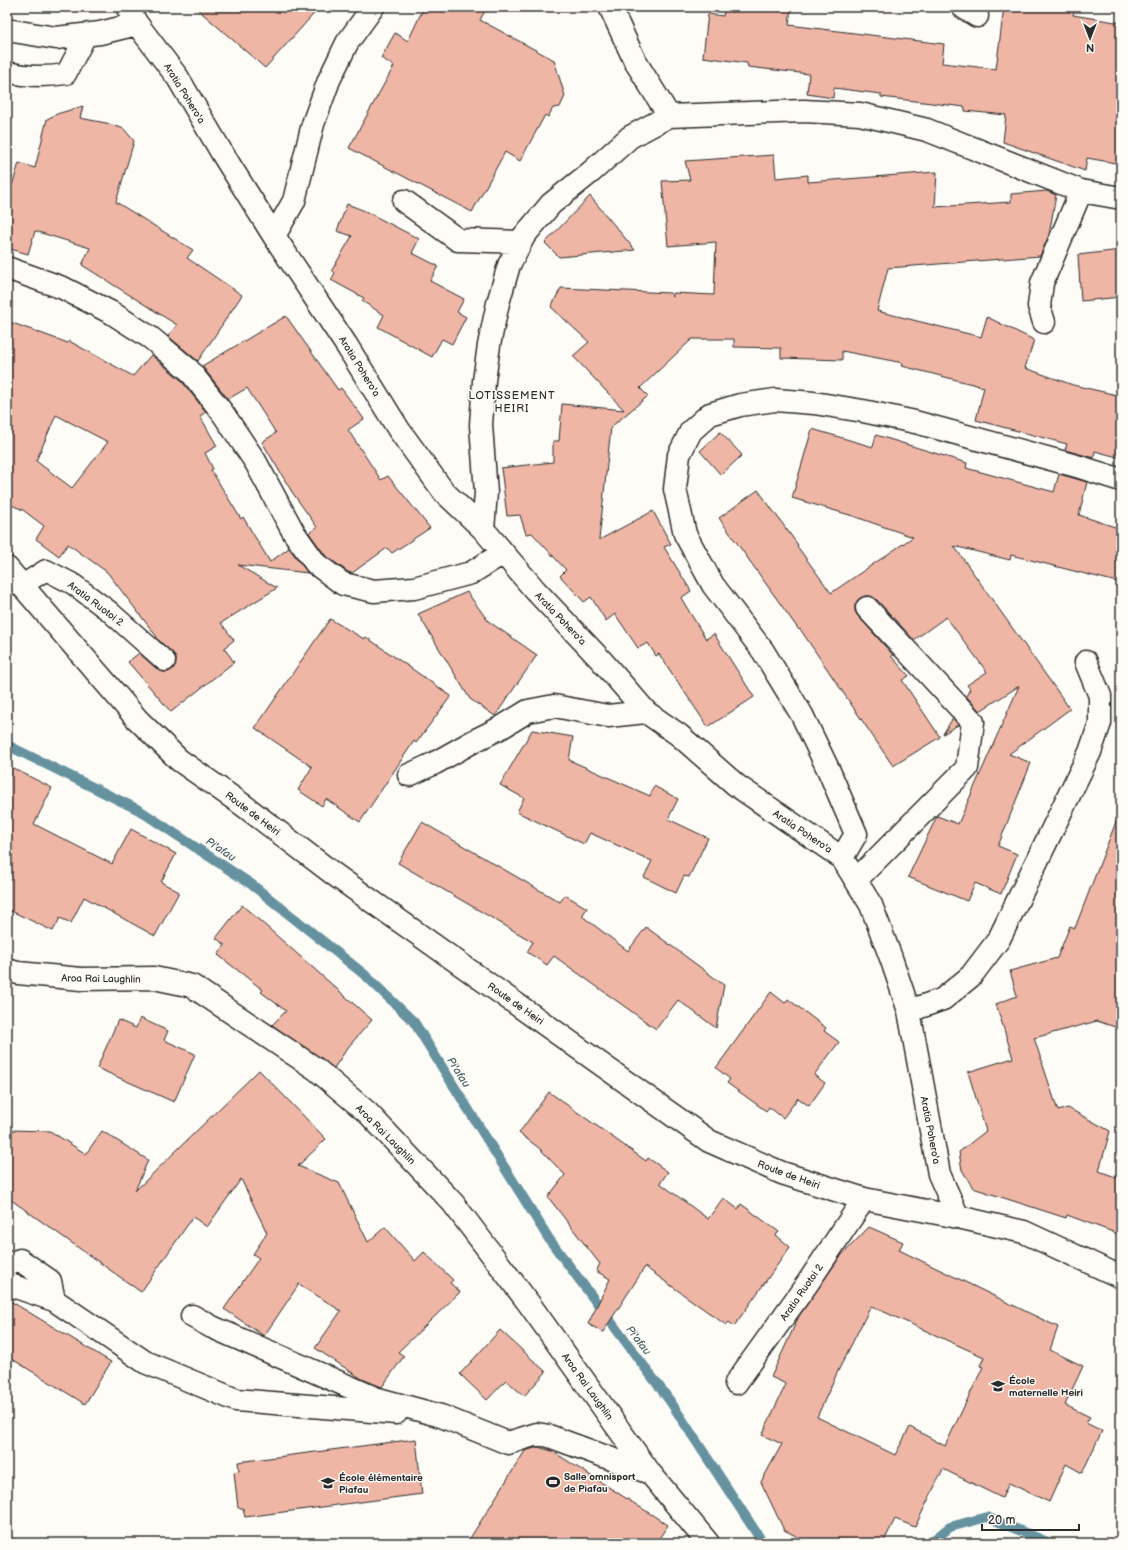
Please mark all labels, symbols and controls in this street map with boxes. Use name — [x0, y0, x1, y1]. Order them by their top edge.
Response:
north arrow — [1070, 18, 1110, 58]
text: N — [1086, 41, 1094, 54]
street label: Aratia Pohero'a — [161, 61, 208, 126]
street label: Aratia Pohero'a — [336, 334, 383, 399]
district label: LOTISSEMENT HEIRI — [468, 389, 556, 415]
street label: Aratia Ruotoi 2 — [65, 579, 126, 629]
street label: Aratia Pohero'a — [532, 590, 589, 648]
street label: Route de Heiri — [223, 789, 282, 838]
street label: Aratia Pohero'a — [771, 808, 835, 856]
water label: Pi'afau — [203, 835, 238, 864]
street label: Aroa Rai Laughlin — [61, 972, 141, 986]
street label: Route de Heiri — [485, 980, 546, 1028]
water label: Pi'afau — [444, 1055, 473, 1090]
street label: Aratia Pohero'a — [918, 1095, 943, 1165]
street label: Aroa Rai Laughlin — [353, 1102, 418, 1167]
street label: Route de Heiri — [756, 1158, 822, 1192]
street label: Aratia Ruotoi 2 — [778, 1262, 826, 1323]
water label: Pi'afau — [623, 1323, 654, 1357]
street label: Aroa Rai Laughlin — [559, 1351, 616, 1423]
place label: École maternelle Heiri — [1009, 1375, 1083, 1399]
school or university icon: École maternelle Heiri — [990, 1378, 1006, 1394]
place label: Salle omnisport de Piafau — [564, 1471, 636, 1495]
place label: École élémentaire Piafau — [339, 1472, 423, 1496]
sports icon: Salle omnisport de Piafau — [545, 1474, 561, 1490]
school or university icon: École élémentaire Piafau — [320, 1475, 336, 1491]
scale bar — [982, 1506, 1079, 1532]
text: 20 m — [988, 1513, 1015, 1528]

